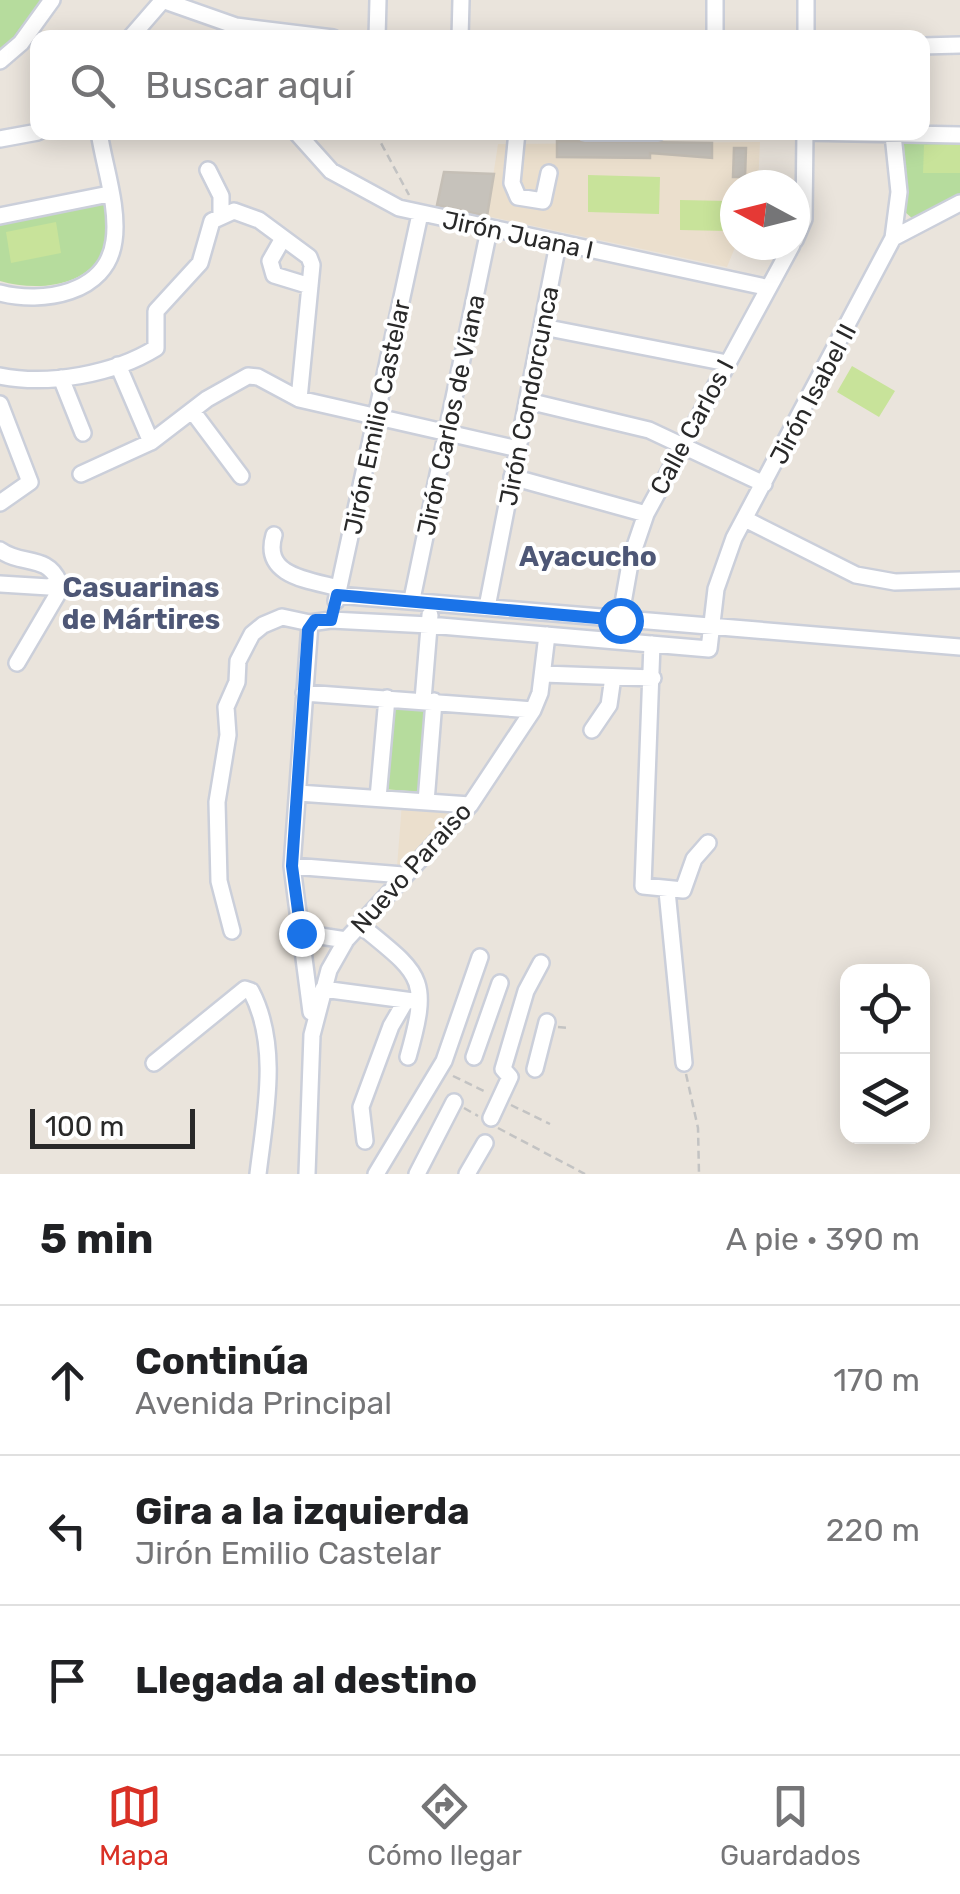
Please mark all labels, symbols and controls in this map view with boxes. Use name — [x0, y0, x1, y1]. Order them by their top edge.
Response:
search box — [30, 30, 930, 140]
icon: search — [65, 58, 120, 113]
text: Buscar aquí — [145, 62, 353, 108]
north arrow — [720, 170, 810, 260]
street label: Jirón Juana I — [440, 205, 596, 265]
street label: Jirón Condorcunca — [493, 284, 565, 508]
street label: Jirón Carlos de Viana — [411, 292, 491, 538]
street label: Jirón Emilio Castelar — [338, 297, 416, 537]
street label: Jirón Isabel II — [764, 319, 862, 469]
street label: Calle Carlos I — [644, 354, 740, 500]
district label: Ayacucho — [519, 540, 657, 573]
district label: Casuarinas de Mártires — [62, 571, 220, 636]
route start — [598, 598, 644, 644]
street label: Nuevo Paraiso — [345, 797, 477, 939]
route end — [279, 911, 325, 957]
map controls — [840, 964, 930, 1144]
button: locate — [840, 964, 930, 1054]
button: layers — [840, 1054, 930, 1144]
scale bar — [30, 1104, 195, 1148]
text: 100 m — [45, 1110, 124, 1143]
text: 5 min — [40, 1214, 154, 1264]
text: A pie · 390 m — [726, 1220, 920, 1258]
text: Continúa — [135, 1338, 309, 1384]
icon: ahead — [40, 1353, 95, 1408]
text: 170 m — [833, 1361, 920, 1399]
text: Avenida Principal — [135, 1384, 392, 1422]
text: Gira a la izquierda — [135, 1488, 470, 1534]
icon: left — [40, 1503, 95, 1558]
text: 220 m — [826, 1511, 920, 1549]
text: Jirón Emilio Castelar — [135, 1534, 441, 1572]
icon: arrive — [40, 1653, 95, 1708]
text: Llegada al destino — [135, 1657, 477, 1703]
tab: Mapa — [99, 1779, 169, 1872]
tab: Cómo llegar — [367, 1779, 522, 1872]
tab: Guardados — [720, 1779, 861, 1872]

